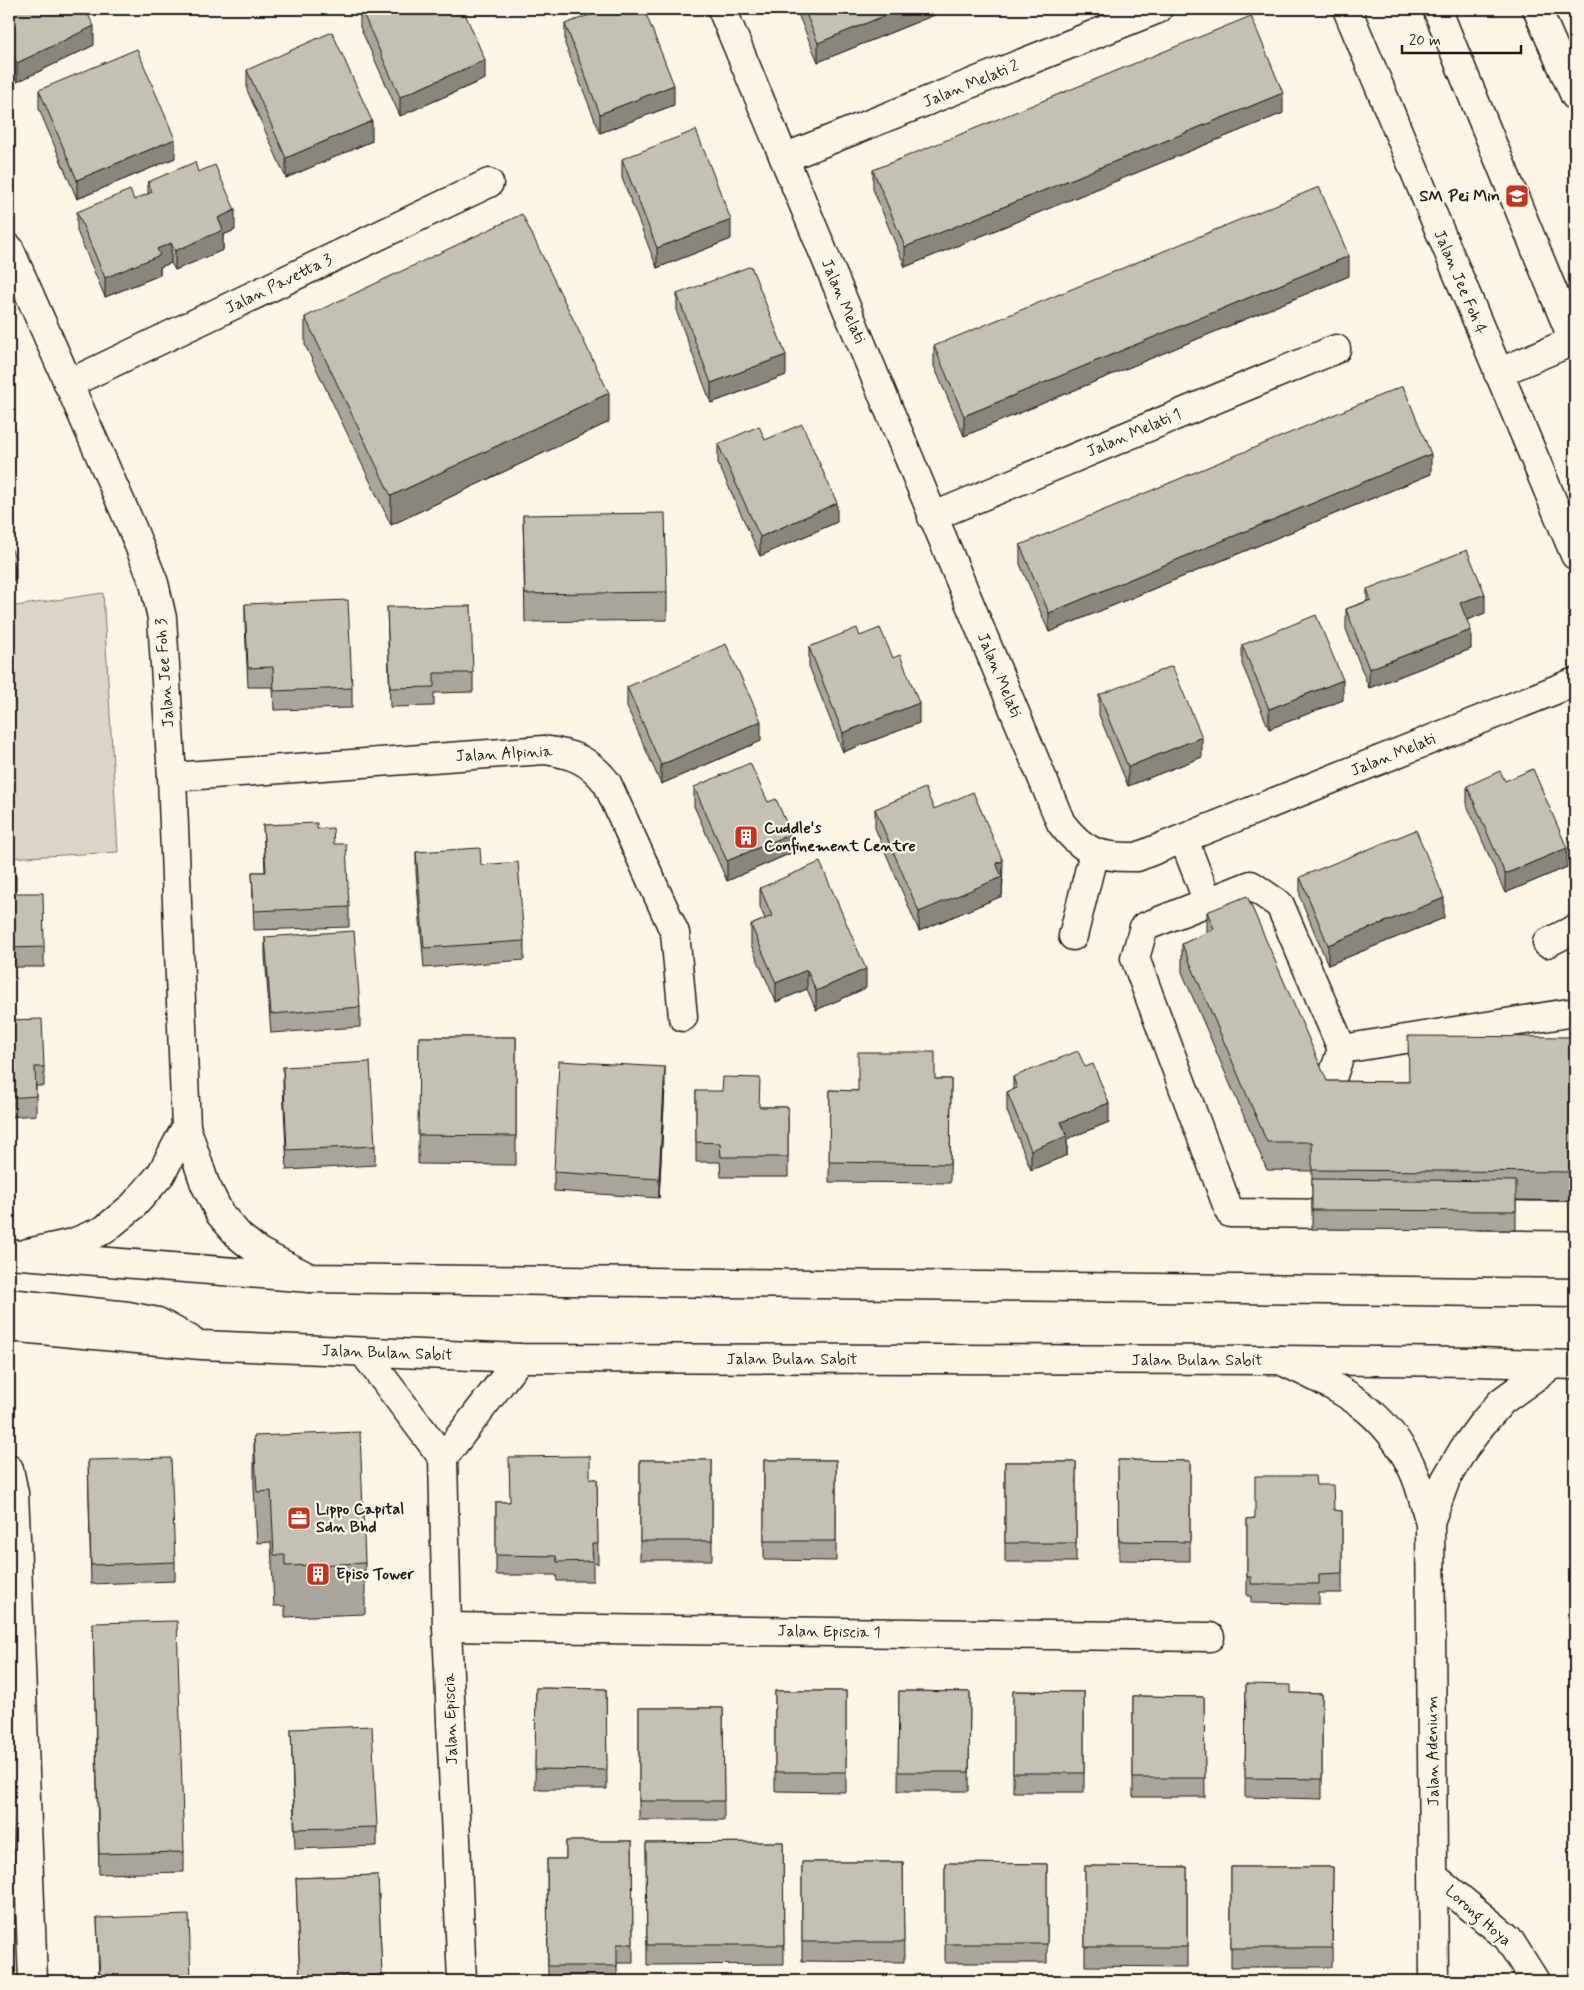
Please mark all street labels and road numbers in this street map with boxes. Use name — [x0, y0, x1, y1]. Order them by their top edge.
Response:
street label: Jalan Melati 2 — [920, 55, 1022, 113]
street label: Jalan Jee Foh 4 — [1429, 227, 1491, 337]
street label: Jalan Pavetta 3 — [222, 249, 336, 319]
street label: Jalan Melati — [816, 256, 870, 346]
street label: Jalan Melati 1 — [1083, 404, 1185, 462]
street label: Jalan Jee Foh 3 — [151, 618, 179, 728]
street label: Jalan Melati — [972, 630, 1026, 720]
street label: Jalan Melati — [1348, 729, 1438, 781]
street label: Jalan Alpinia — [455, 741, 553, 767]
street label: Jalan Bulan Sabit — [321, 1340, 453, 1366]
street label: Jalan Bulan Sabit — [726, 1349, 858, 1370]
street label: Jalan Bulan Sabit — [1131, 1350, 1263, 1371]
street label: Jalan Episcia 1 — [777, 1621, 881, 1643]
street label: Jalan Episcia — [439, 1672, 463, 1765]
street label: Jalan Adenium — [1422, 1695, 1444, 1807]
street label: Lorong Hoya — [1440, 1881, 1516, 1952]

